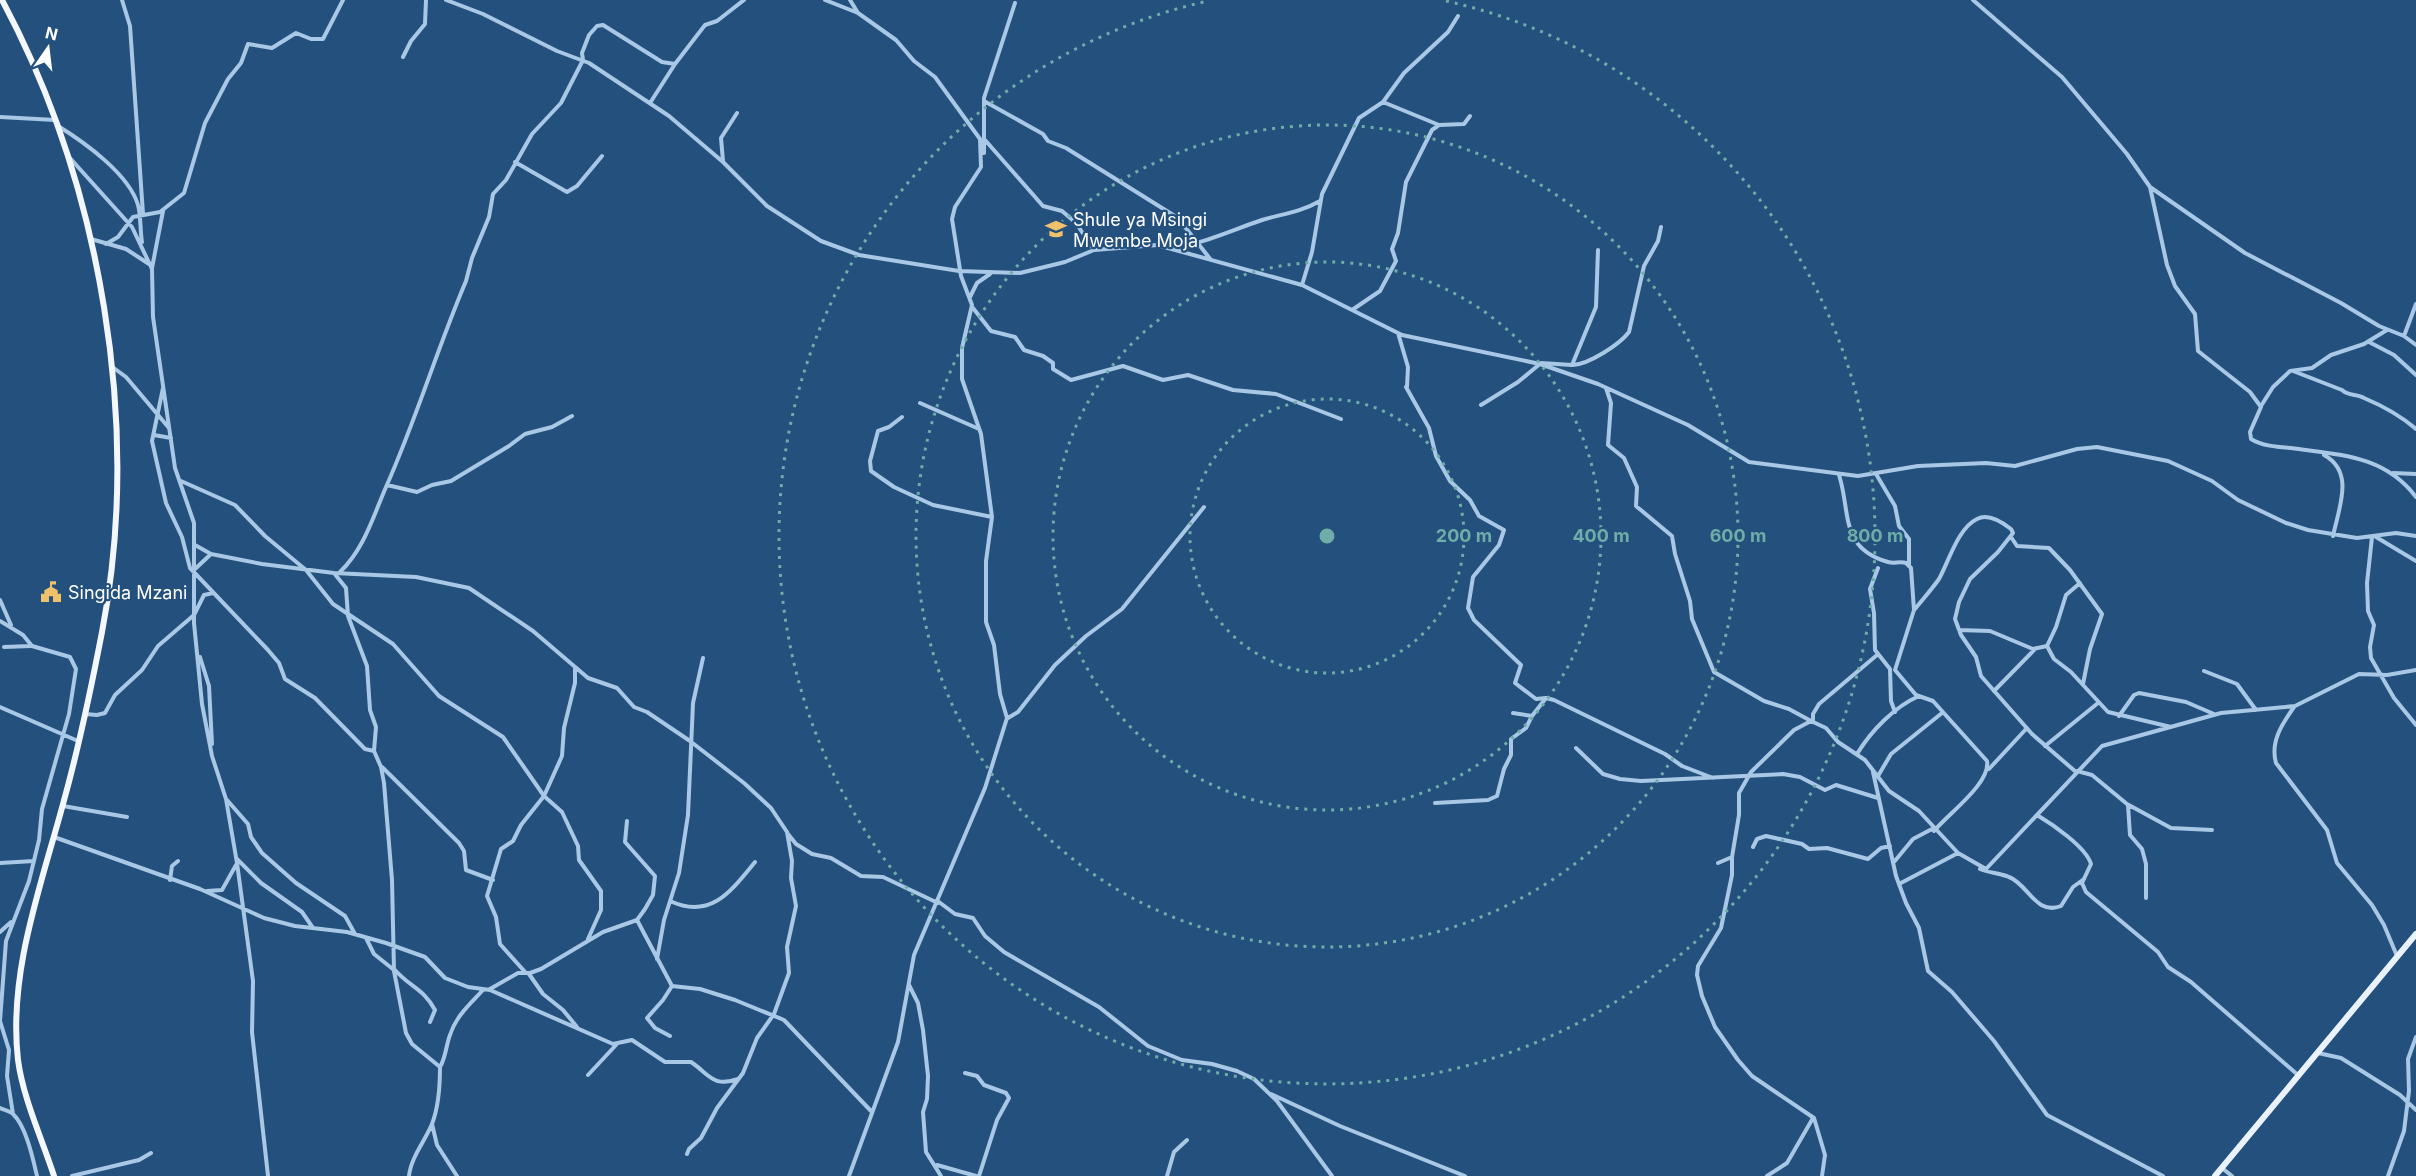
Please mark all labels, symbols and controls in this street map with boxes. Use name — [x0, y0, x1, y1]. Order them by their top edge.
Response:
north arrow — [18, 18, 78, 78]
text: N — [43, 22, 60, 45]
place label: Shule ya Msingi Mwembe Moja — [1073, 209, 1207, 251]
school or university icon: Shule ya Msingi Mwembe Moja — [1044, 217, 1068, 241]
text: 200 m — [1436, 525, 1492, 546]
text: 400 m — [1572, 525, 1630, 546]
text: 600 m — [1710, 525, 1766, 546]
text: 800 m — [1847, 525, 1903, 546]
centre of rings — [1317, 526, 1337, 546]
public building icon: Singida Mzani — [39, 580, 63, 604]
place label: Singida Mzani — [68, 582, 187, 603]

